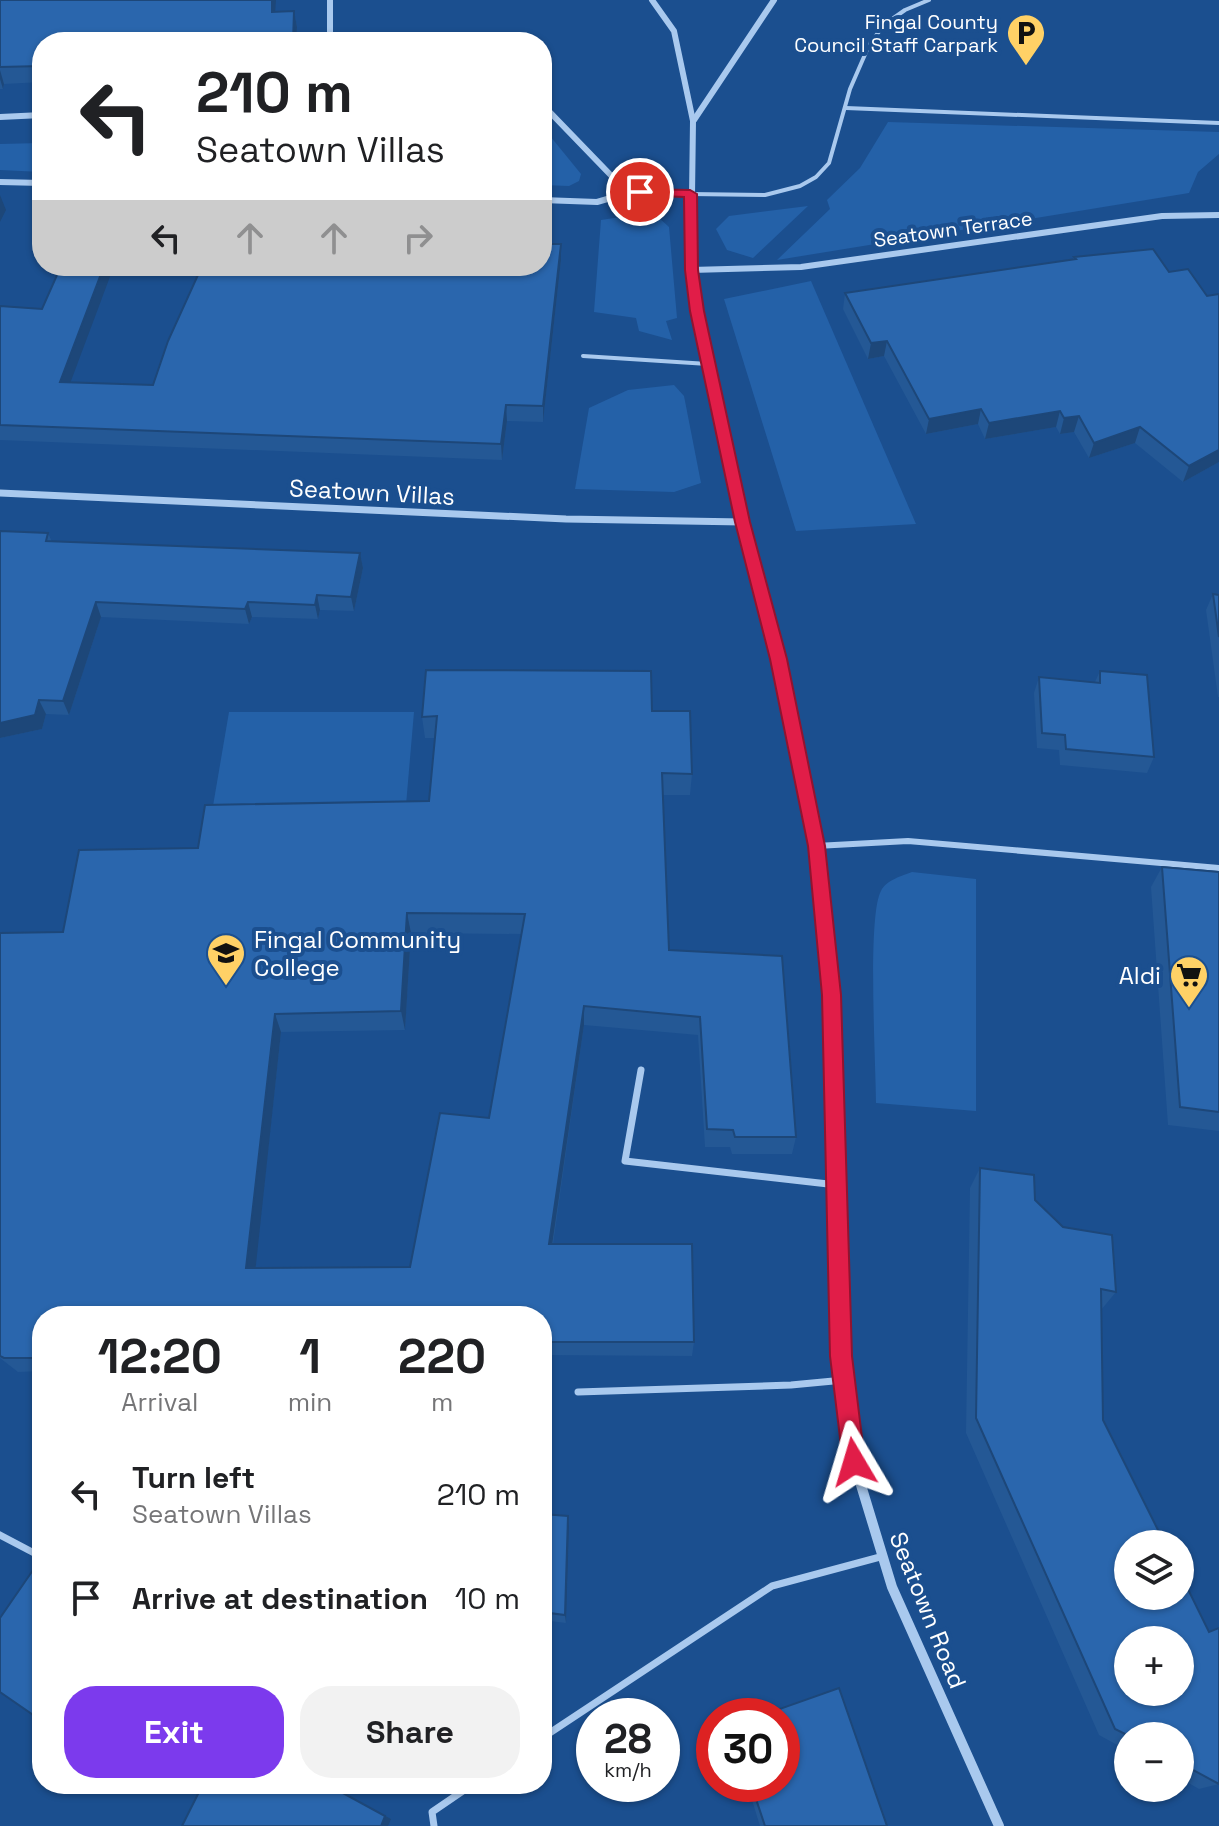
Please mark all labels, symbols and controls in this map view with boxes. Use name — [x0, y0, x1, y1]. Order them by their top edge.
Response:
place label: Fingal County Council Staff Carpark — [794, 9, 998, 58]
parking icon: Fingal County Council Staff Carpark — [1005, 12, 1047, 67]
text: 210 m — [196, 57, 353, 128]
icon: left — [64, 64, 168, 168]
text: Seatown Villas — [196, 127, 445, 173]
pin — [606, 158, 674, 226]
icon: arrive — [618, 170, 662, 214]
street label: Seatown Terrace — [872, 205, 1034, 253]
icon: left — [144, 216, 188, 260]
icon: ahead — [228, 216, 272, 260]
icon: ahead — [312, 216, 356, 260]
icon: right — [396, 216, 440, 260]
street label: Seatown Villas — [288, 472, 456, 512]
place label: Fingal Community College — [254, 924, 461, 983]
school or university icon: Fingal Community College — [205, 932, 247, 987]
supermarket icon: Aldi — [1168, 954, 1210, 1009]
place label: Aldi — [1119, 960, 1161, 991]
text: 12:20 — [98, 1326, 222, 1387]
text: 1 — [299, 1326, 321, 1387]
text: 220 — [398, 1326, 486, 1387]
text: Arrival — [121, 1385, 198, 1419]
text: min — [288, 1385, 332, 1419]
text: m — [431, 1385, 453, 1419]
position arrow — [812, 1420, 896, 1504]
text: Turn left — [132, 1458, 255, 1497]
icon: left — [64, 1472, 108, 1516]
text: 210 m — [437, 1475, 520, 1514]
text: Seatown Villas — [132, 1497, 312, 1531]
street label: Seatown Road — [883, 1527, 973, 1693]
map controls — [1114, 1530, 1194, 1802]
button: layers — [1114, 1530, 1194, 1610]
icon: arrive — [64, 1576, 108, 1620]
text: Arrive at destination — [132, 1579, 428, 1618]
text: 10 m — [455, 1579, 520, 1618]
button: + — [1114, 1626, 1194, 1706]
button: Exit — [64, 1686, 284, 1778]
button: Share — [300, 1686, 520, 1778]
speed limit sign: 30 — [696, 1698, 800, 1802]
text: 28 — [604, 1714, 652, 1765]
button: − — [1114, 1722, 1194, 1802]
text: km/h — [604, 1757, 652, 1783]

